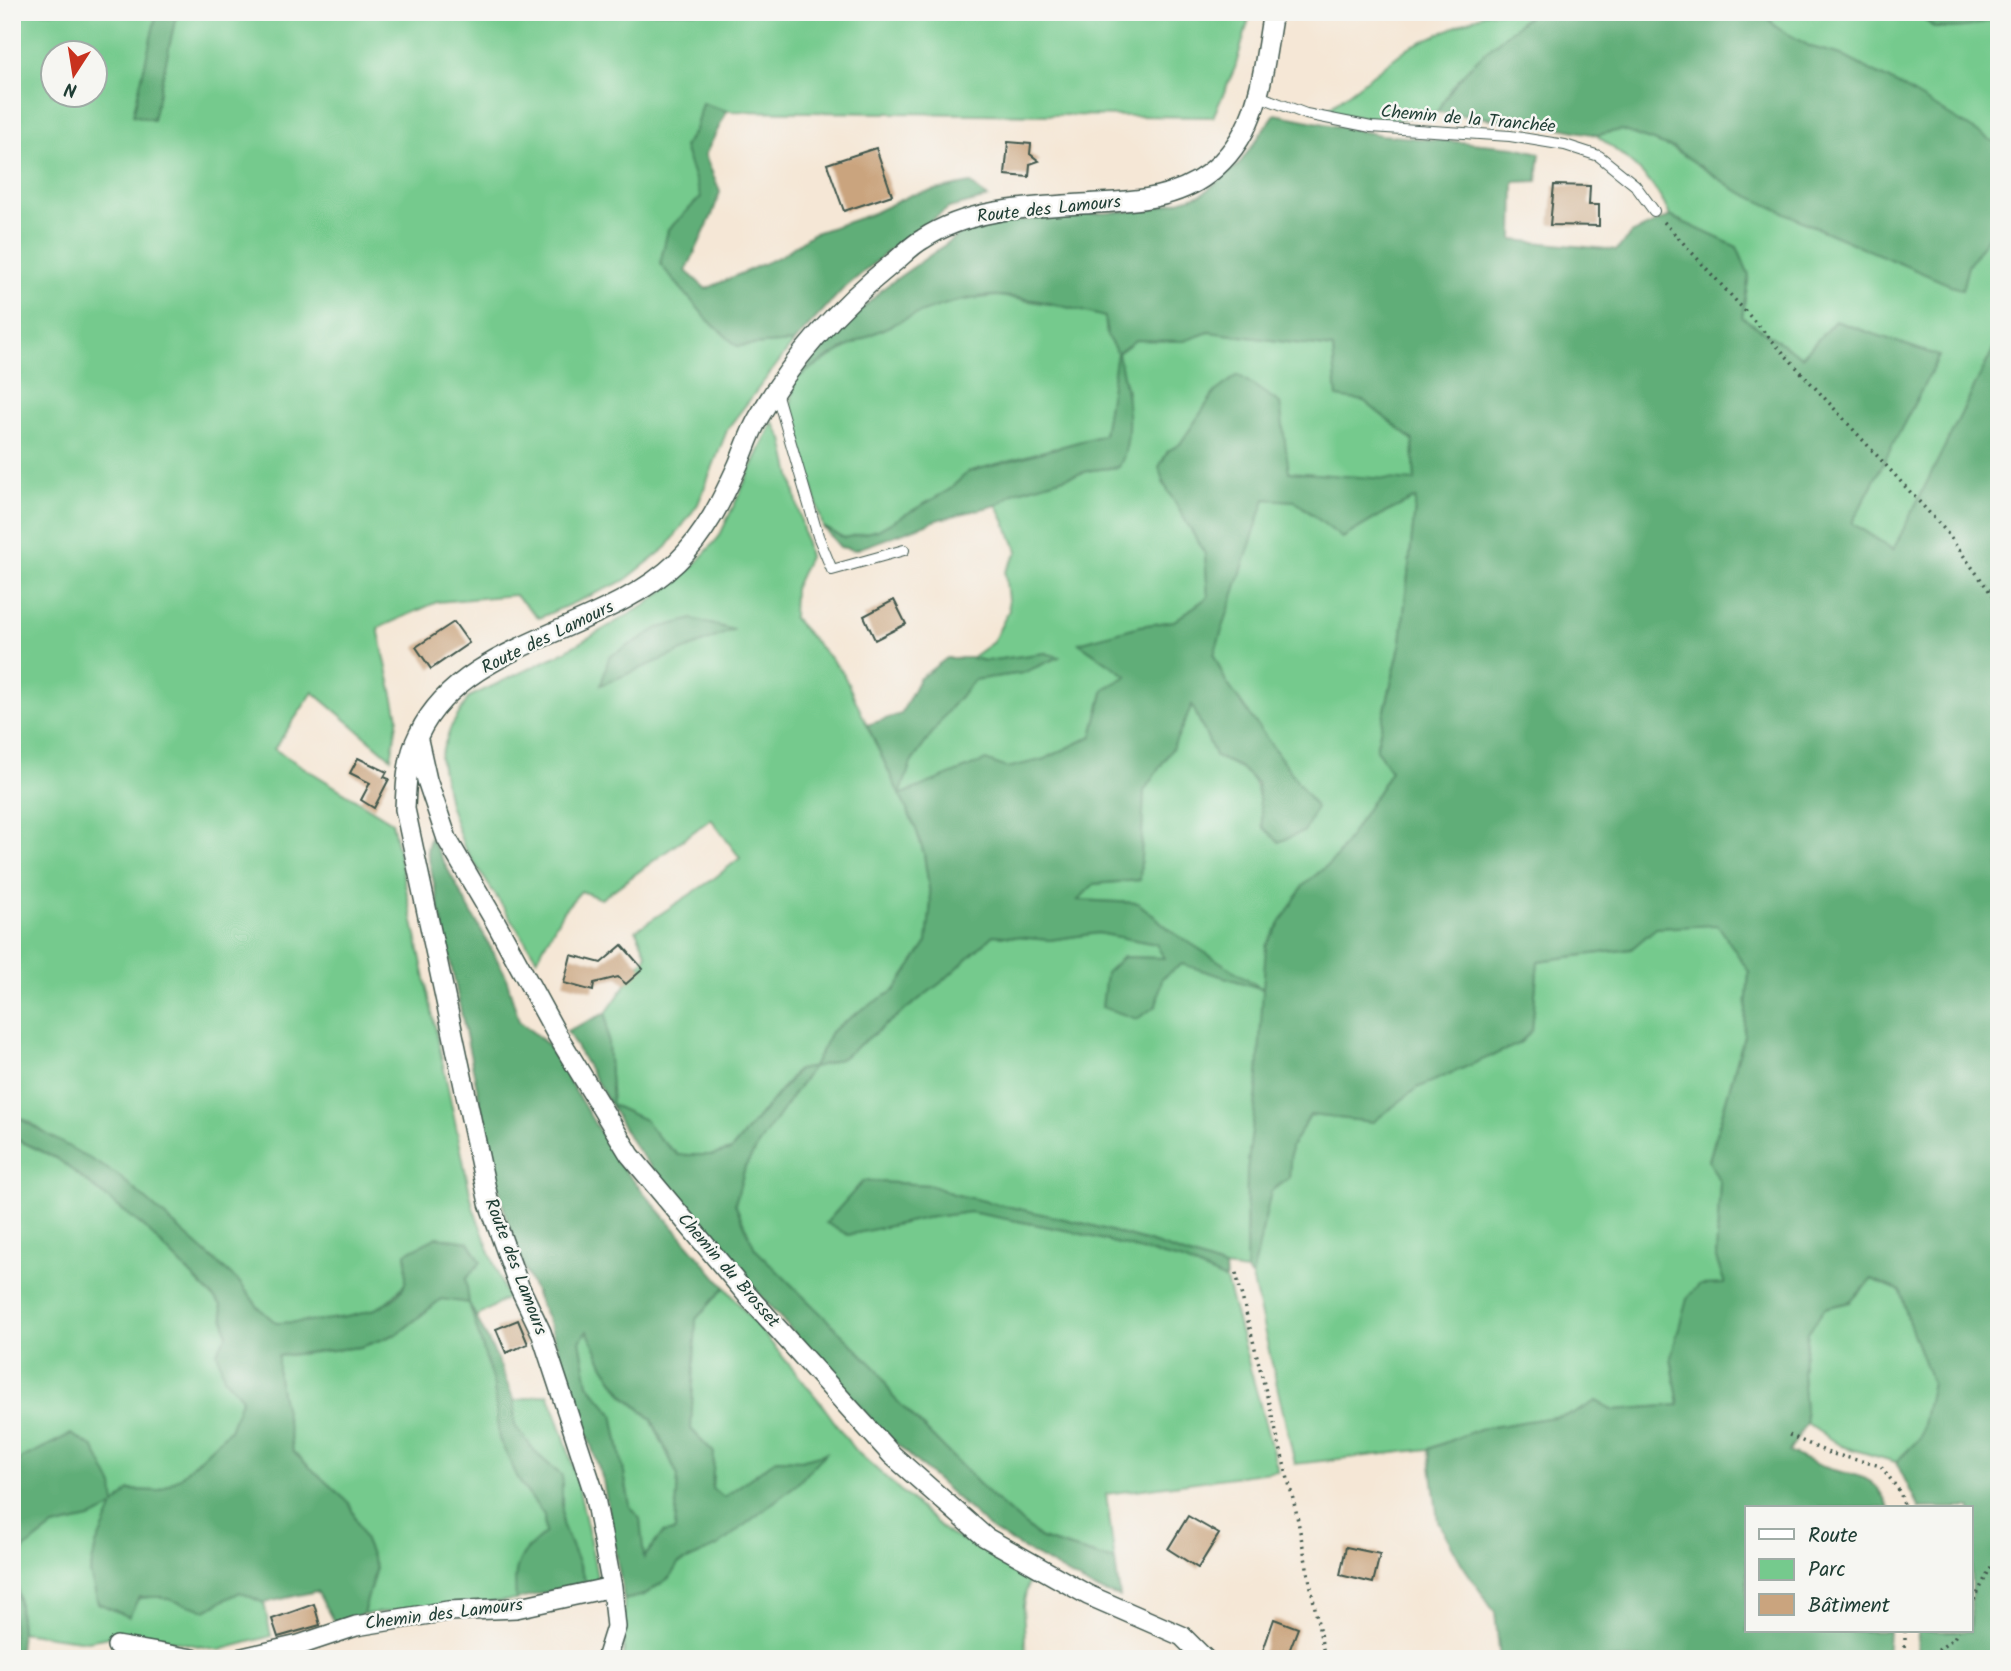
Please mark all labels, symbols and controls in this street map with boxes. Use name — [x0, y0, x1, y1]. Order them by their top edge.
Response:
north arrow — [38, 38, 108, 108]
text: N — [62, 73, 80, 105]
street label: Chemin de la Tranchée — [1379, 98, 1557, 142]
street label: Route des Lamours — [976, 188, 1123, 232]
street label: Route des Lamours — [477, 593, 620, 683]
street label: Route des Lamours — [476, 1194, 555, 1340]
street label: Chemin du Brosset — [670, 1207, 787, 1336]
legend — [1745, 1506, 1972, 1632]
text: Route — [1808, 1520, 1858, 1553]
text: Parc — [1808, 1554, 1846, 1587]
text: Bâtiment — [1808, 1590, 1891, 1623]
street label: Chemin des Lamours — [363, 1591, 525, 1639]

